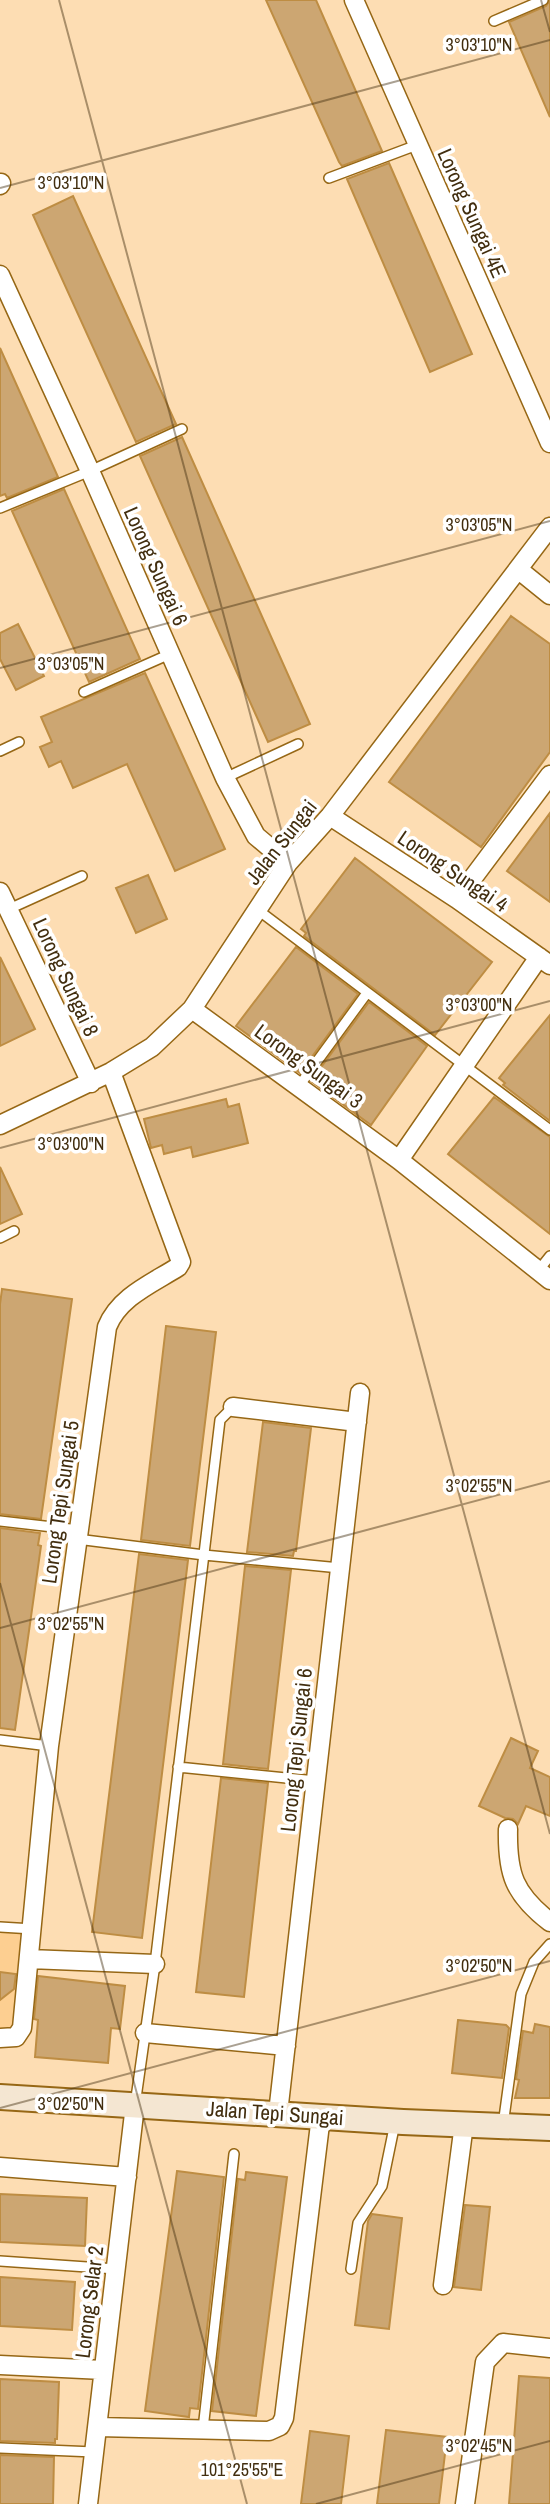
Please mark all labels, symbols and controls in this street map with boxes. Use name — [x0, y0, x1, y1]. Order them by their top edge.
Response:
text: 3°03'10"N — [446, 32, 512, 57]
street label: Lorong Sungai 4E — [431, 144, 513, 282]
text: 3°03'10"N — [38, 170, 104, 195]
street label: Lorong Sungai 6 — [117, 502, 195, 630]
text: 3°03'05"N — [446, 512, 512, 537]
text: 3°03'05"N — [38, 651, 104, 676]
street label: Jalan Sungai — [239, 793, 323, 891]
street label: Lorong Sungai 4 — [392, 823, 514, 919]
street label: Lorong Sungai 8 — [26, 913, 106, 1041]
text: 3°03'00"N — [446, 992, 512, 1017]
street label: Lorong Sungai 3 — [249, 1017, 369, 1115]
text: 3°03'00"N — [38, 1131, 104, 1156]
street label: Lorong Tepi Sungai 5 — [34, 1419, 86, 1585]
text: 3°02'55"N — [446, 1473, 512, 1498]
text: 3°02'55"N — [38, 1611, 104, 1636]
street label: Lorong Tepi Sungai 6 — [273, 1667, 319, 1833]
text: 3°02'50"N — [446, 1953, 512, 1978]
text: 3°02'50"N — [38, 2091, 104, 2116]
street label: Jalan Tepi Sungai — [205, 2094, 345, 2132]
street label: Lorong Selar 2 — [68, 2244, 110, 2360]
text: 3°02'45"N — [446, 2433, 512, 2458]
text: 101°25'55"E — [201, 2457, 283, 2482]

